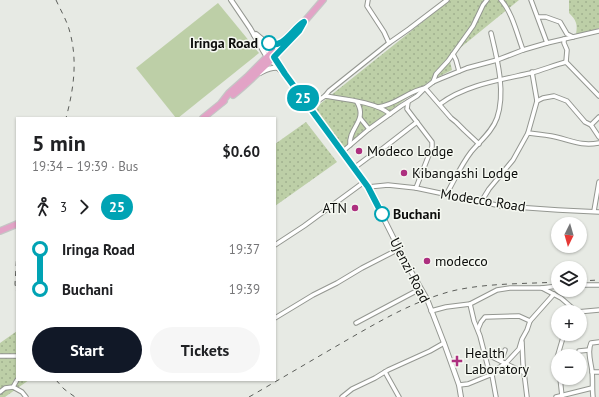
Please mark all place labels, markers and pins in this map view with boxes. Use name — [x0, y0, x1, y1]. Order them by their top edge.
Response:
place label: Iringa Road — [190, 34, 258, 52]
marker: Iringa Road — [261, 35, 277, 51]
place label: Modeco Lodge — [367, 142, 453, 160]
marker: Modeco Lodge — [354, 146, 364, 156]
place label: Kibangashi Lodge — [412, 164, 518, 182]
marker: Kibangashi Lodge — [399, 168, 409, 178]
place label: ATN — [323, 199, 347, 217]
marker: ATN — [350, 203, 360, 213]
place label: Buchani — [393, 205, 441, 223]
marker: Buchani — [374, 206, 390, 222]
place label: modecco — [435, 252, 488, 270]
marker: modecco — [422, 256, 432, 266]
place label: Health Laboratory — [465, 344, 530, 378]
marker: Health Laboratory — [452, 356, 462, 366]

